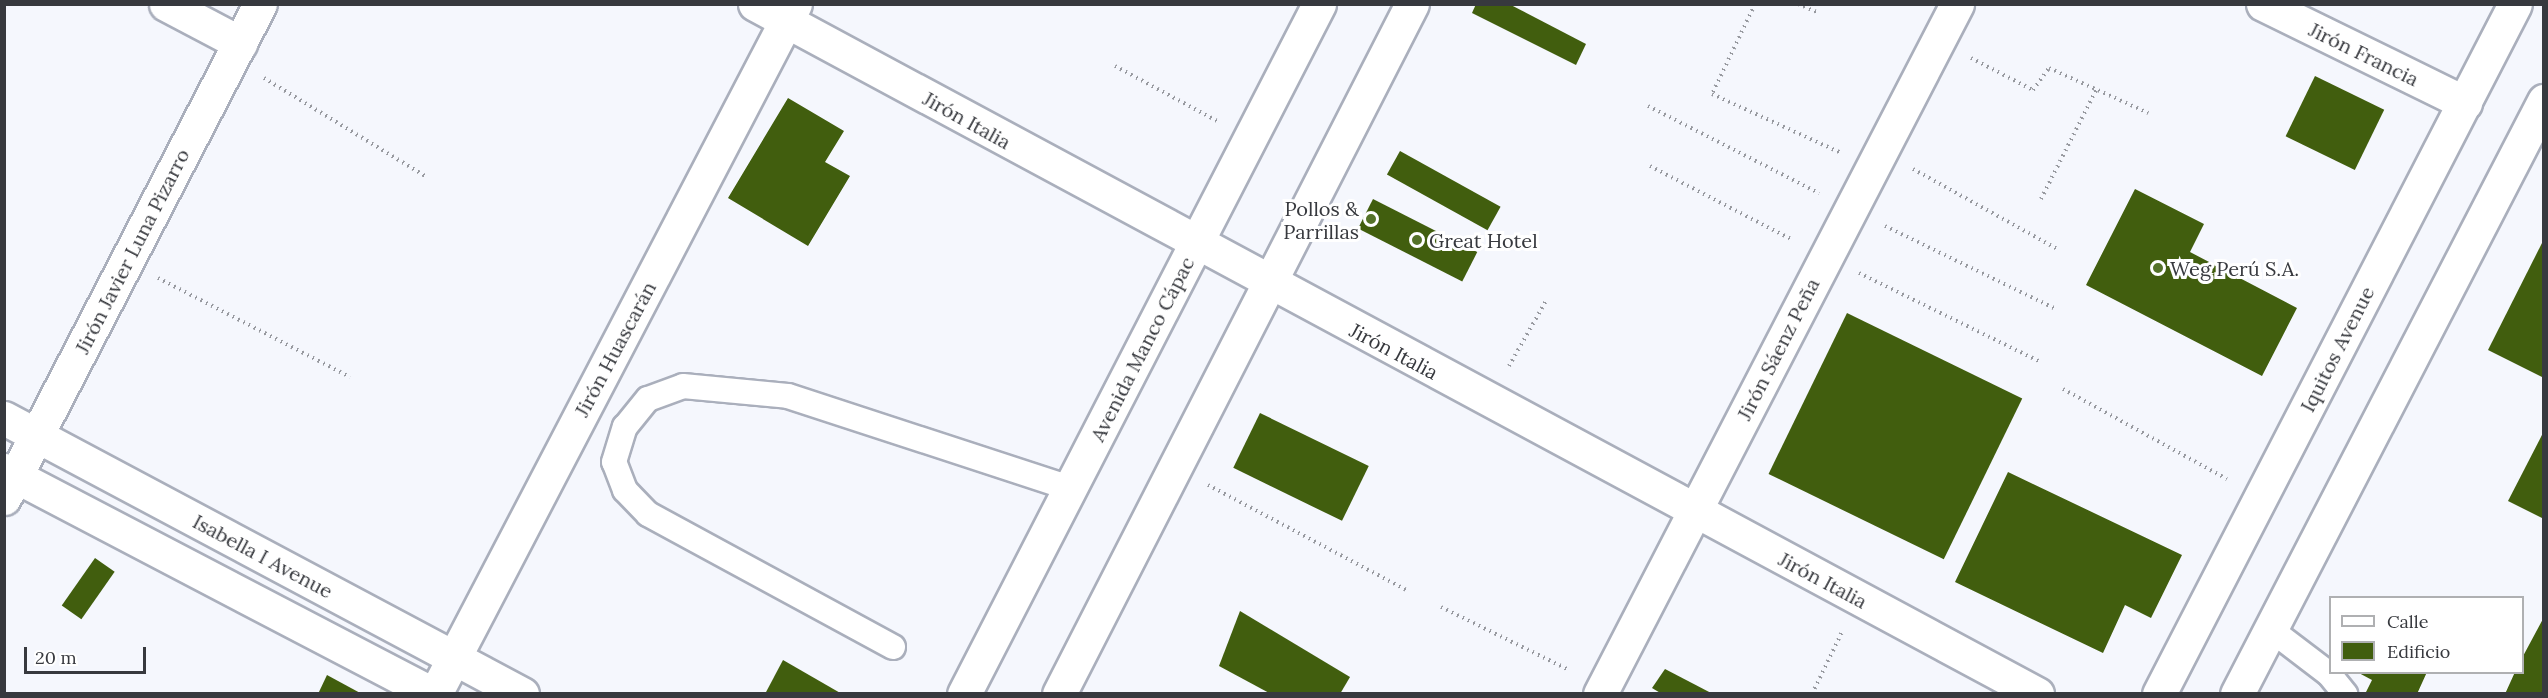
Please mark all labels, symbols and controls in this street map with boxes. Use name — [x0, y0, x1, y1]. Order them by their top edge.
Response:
street label: Jirón Francia — [2305, 17, 2423, 91]
street label: Jirón Italia — [919, 86, 1015, 154]
street label: Jirón Javier Luna Pizarro — [70, 145, 194, 357]
place label: Pollos & Parrillas — [1283, 196, 1359, 243]
marker: Pollos & Parrillas — [1364, 212, 1378, 226]
place label: Great Hotel — [1429, 228, 1538, 252]
marker: Great Hotel — [1410, 233, 1424, 247]
street label: Avenida Manco Cápac — [1085, 253, 1199, 445]
place label: Weg Perú S.A. — [2170, 256, 2299, 280]
marker: Weg Perú S.A. — [2151, 261, 2165, 275]
street label: Jirón Sáenz Peña — [1732, 274, 1824, 424]
street label: Jirón Huascarán — [569, 277, 661, 421]
street label: Iquitos Avenue — [2295, 282, 2379, 416]
street label: Jirón Italia — [1346, 318, 1442, 384]
street label: Isabella I Avenue — [189, 509, 337, 603]
street label: Jirón Italia — [1775, 547, 1871, 613]
legend — [2329, 596, 2524, 674]
text: Calle — [2387, 610, 2428, 633]
scale bar — [27, 635, 148, 673]
text: Edificio — [2387, 640, 2450, 663]
text: 20 m — [35, 646, 77, 669]

